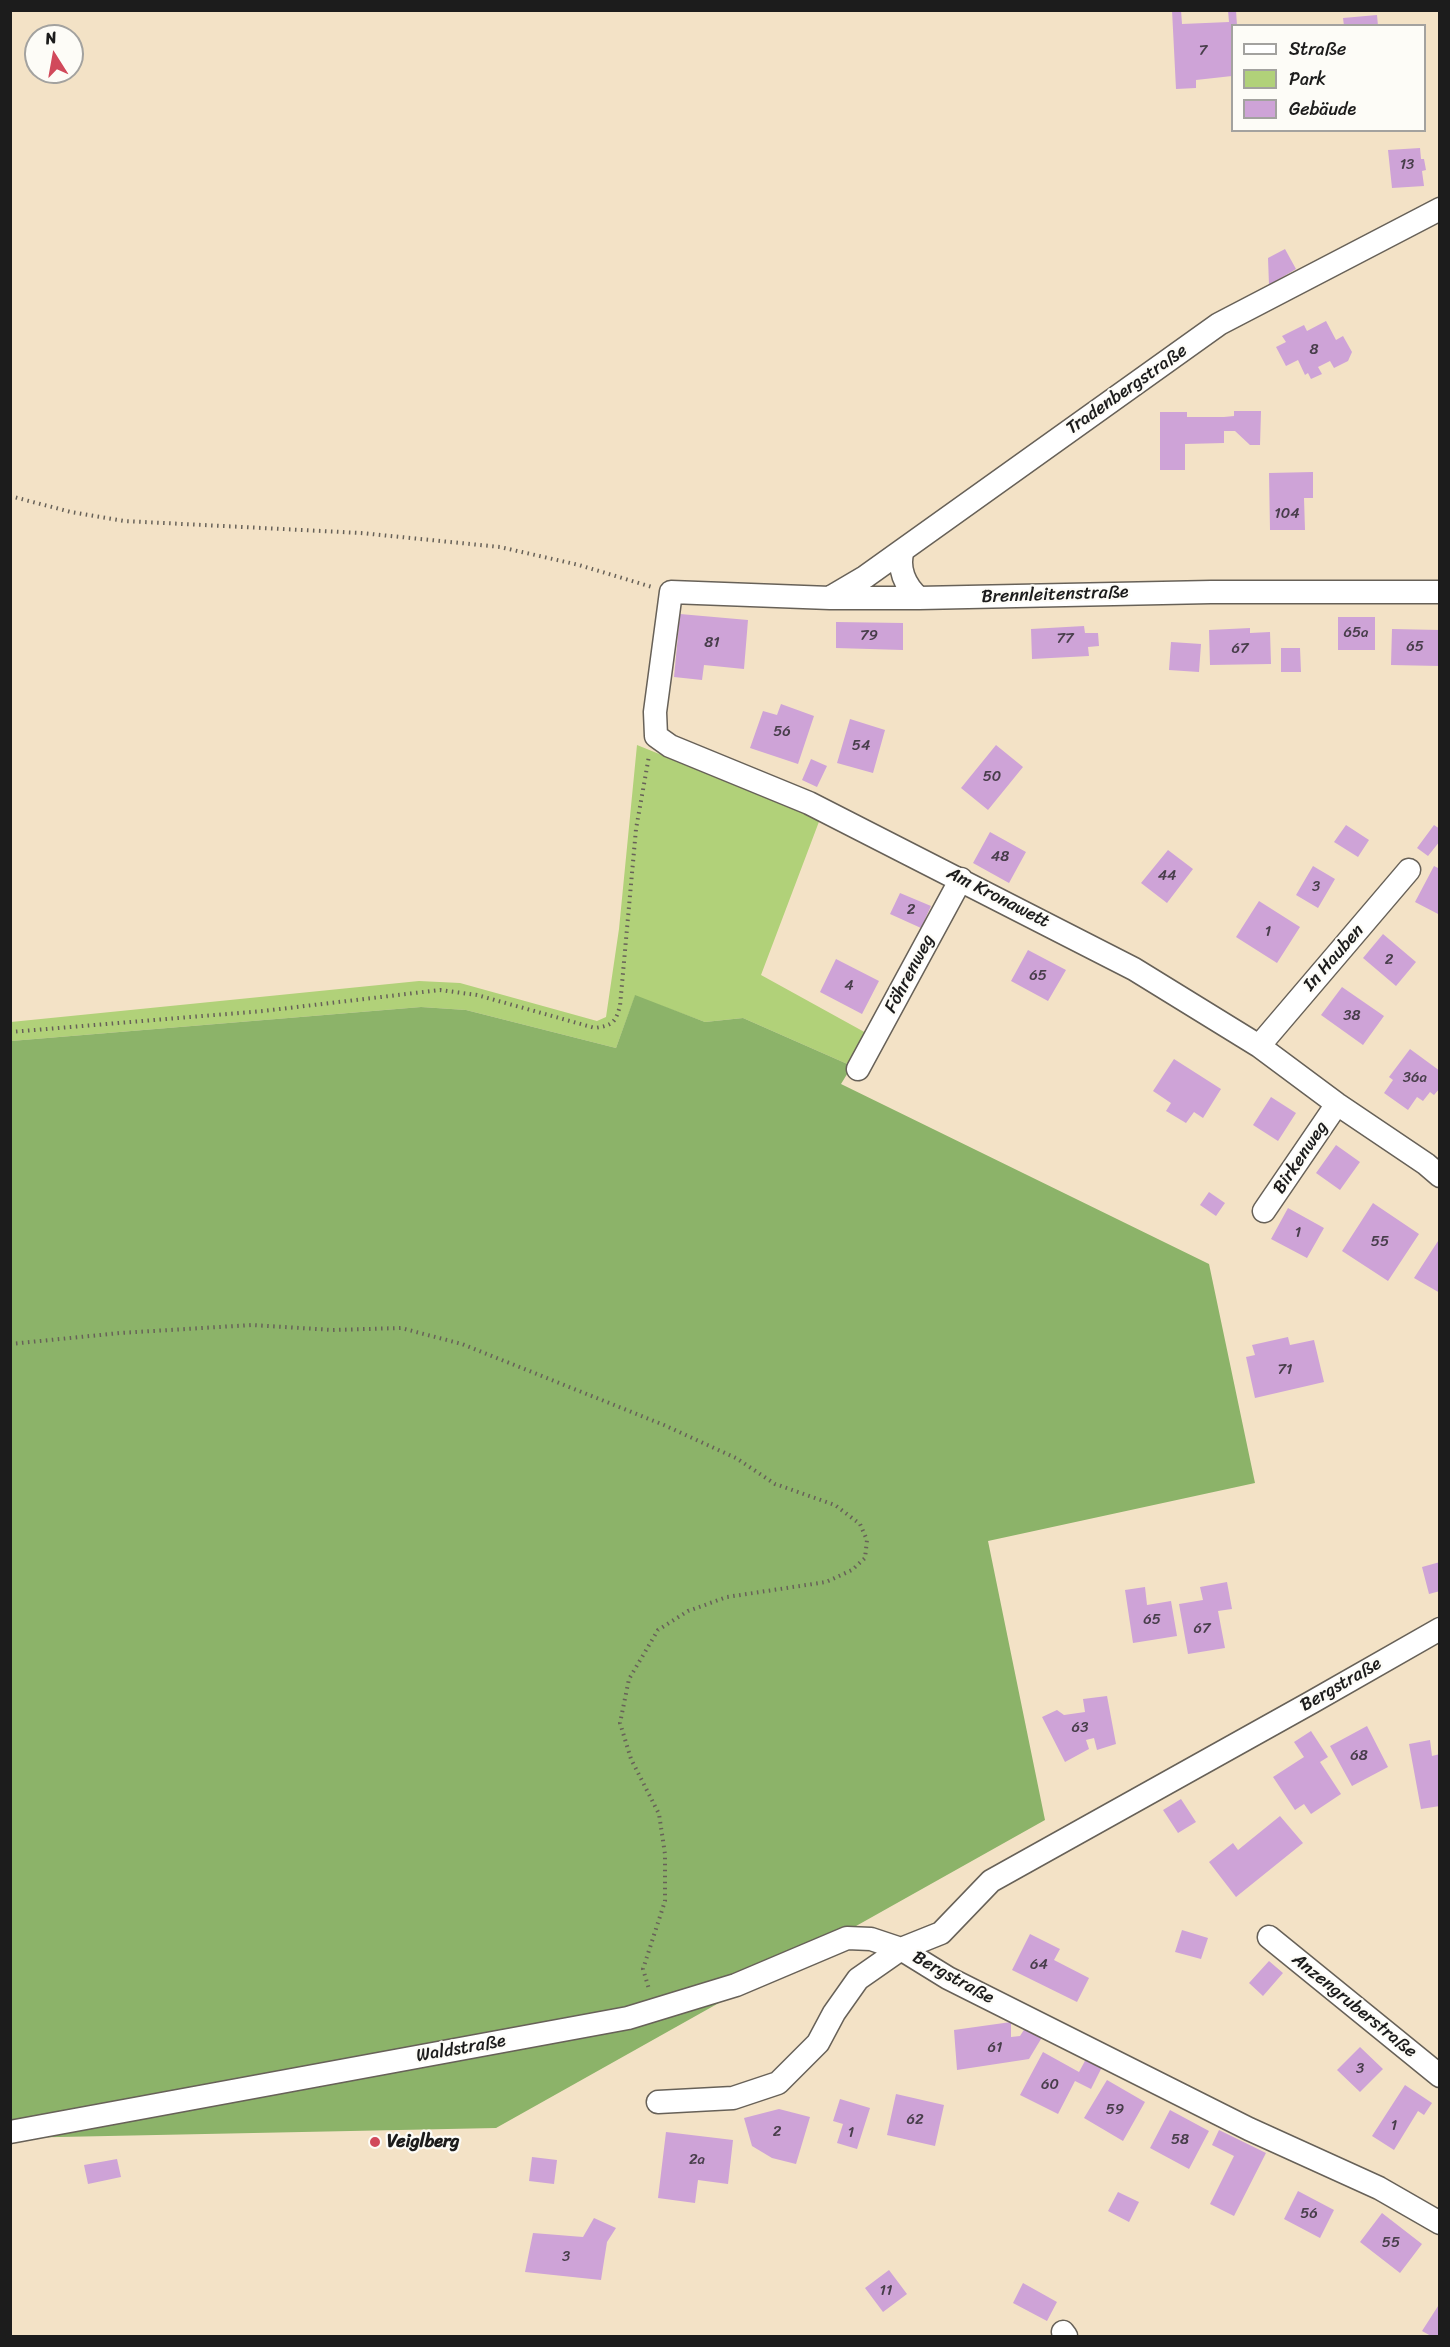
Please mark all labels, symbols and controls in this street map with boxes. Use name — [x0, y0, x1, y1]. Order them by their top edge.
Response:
text: N — [43, 23, 59, 53]
north arrow — [24, 24, 84, 84]
legend — [1231, 24, 1426, 132]
text: Straße — [1289, 33, 1346, 65]
house number: 7 — [1199, 42, 1207, 60]
text: Park — [1289, 63, 1326, 95]
text: Gebäude — [1289, 93, 1356, 125]
house number: 13 — [1400, 156, 1414, 174]
street label: Tradenbergstraße — [1062, 340, 1192, 440]
house number: 8 — [1309, 341, 1319, 359]
house number: 104 — [1274, 505, 1300, 523]
street label: Brennleitenstraße — [981, 582, 1129, 608]
house number: 65a — [1343, 624, 1369, 642]
house number: 79 — [860, 627, 878, 645]
house number: 77 — [1056, 630, 1074, 648]
house number: 81 — [704, 634, 720, 652]
house number: 65 — [1406, 638, 1424, 656]
house number: 67 — [1231, 640, 1249, 658]
house number: 56 — [773, 723, 791, 741]
house number: 54 — [852, 737, 870, 755]
house number: 50 — [983, 768, 1001, 786]
house number: 48 — [991, 848, 1009, 866]
street label: Am Kronawett — [943, 863, 1053, 933]
house number: 44 — [1158, 867, 1176, 885]
house number: 3 — [1312, 878, 1320, 896]
house number: 2 — [907, 901, 915, 919]
street label: In Hauben — [1299, 920, 1369, 996]
house number: 1 — [1265, 923, 1271, 941]
street label: Föhrenweg — [880, 931, 940, 1017]
house number: 2 — [1385, 951, 1393, 969]
house number: 65 — [1029, 967, 1047, 985]
house number: 4 — [844, 977, 854, 995]
house number: 38 — [1343, 1007, 1361, 1025]
house number: 36a — [1403, 1069, 1427, 1087]
street label: Birkenweg — [1269, 1118, 1333, 1198]
house number: 1 — [1295, 1224, 1301, 1242]
house number: 55 — [1371, 1233, 1389, 1251]
house number: 71 — [1278, 1361, 1292, 1379]
house number: 65 — [1143, 1611, 1161, 1629]
house number: 67 — [1193, 1620, 1211, 1638]
street label: Bergstraße — [1297, 1653, 1385, 1717]
house number: 63 — [1072, 1719, 1088, 1737]
house number: 68 — [1350, 1747, 1368, 1765]
street label: Bergstraße — [908, 1947, 998, 2009]
street label: Anzengruberstraße — [1287, 1949, 1421, 2063]
house number: 64 — [1030, 1956, 1048, 1974]
street label: Waldstraße — [415, 2031, 507, 2067]
house number: 61 — [988, 2039, 1002, 2057]
house number: 3 — [1356, 2060, 1364, 2078]
house number: 60 — [1041, 2076, 1059, 2094]
house number: 59 — [1106, 2101, 1124, 2119]
house number: 62 — [906, 2111, 924, 2129]
house number: 1 — [1391, 2117, 1397, 2135]
house number: 2 — [773, 2123, 781, 2141]
house number: 1 — [848, 2124, 854, 2142]
place label: Veiglberg — [387, 2131, 459, 2153]
house number: 58 — [1171, 2131, 1189, 2149]
marker: Veiglberg — [368, 2135, 382, 2149]
house number: 2a — [689, 2151, 705, 2169]
house number: 56 — [1300, 2205, 1318, 2223]
house number: 55 — [1382, 2234, 1400, 2252]
house number: 3 — [562, 2248, 570, 2266]
house number: 11 — [880, 2282, 892, 2300]

